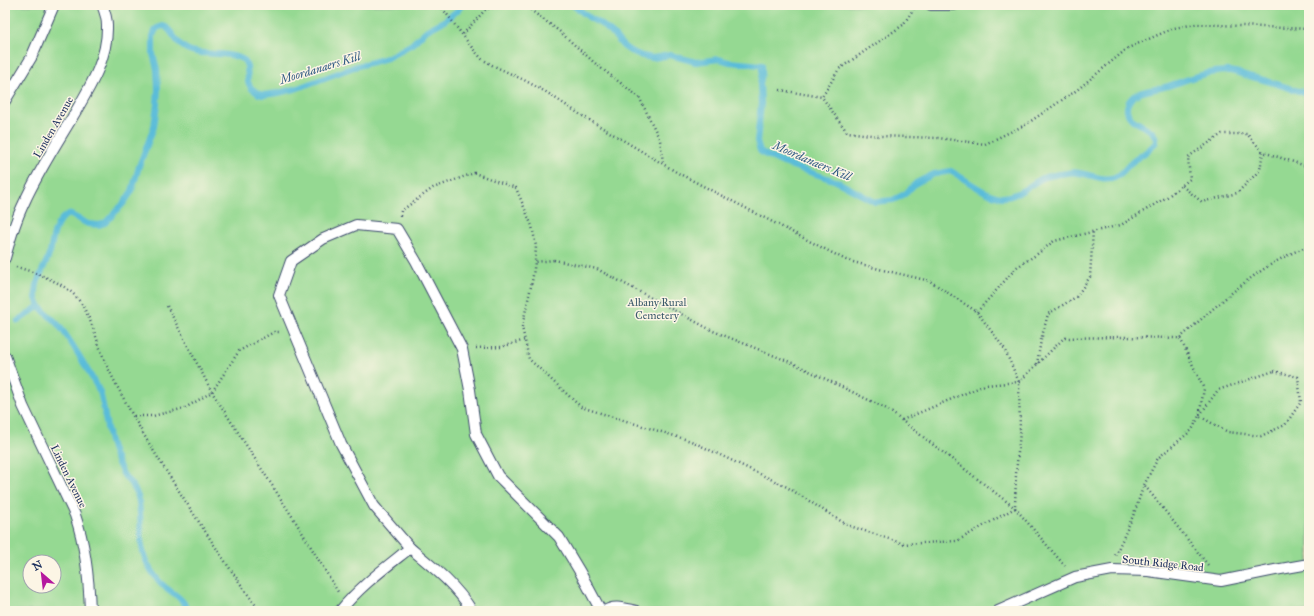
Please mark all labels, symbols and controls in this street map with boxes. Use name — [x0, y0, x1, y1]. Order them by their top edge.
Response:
water label: Moordanaers Kill — [277, 49, 364, 87]
street label: Linden Avenue — [31, 94, 76, 160]
water label: Moordanaers Kill — [770, 138, 855, 185]
park label: Albany Rural Cemetery — [627, 296, 686, 322]
street label: Linden Avenue — [48, 443, 90, 510]
street label: South Ridge Road — [1122, 553, 1205, 574]
north arrow — [22, 554, 62, 594]
text: N — [30, 557, 45, 574]

